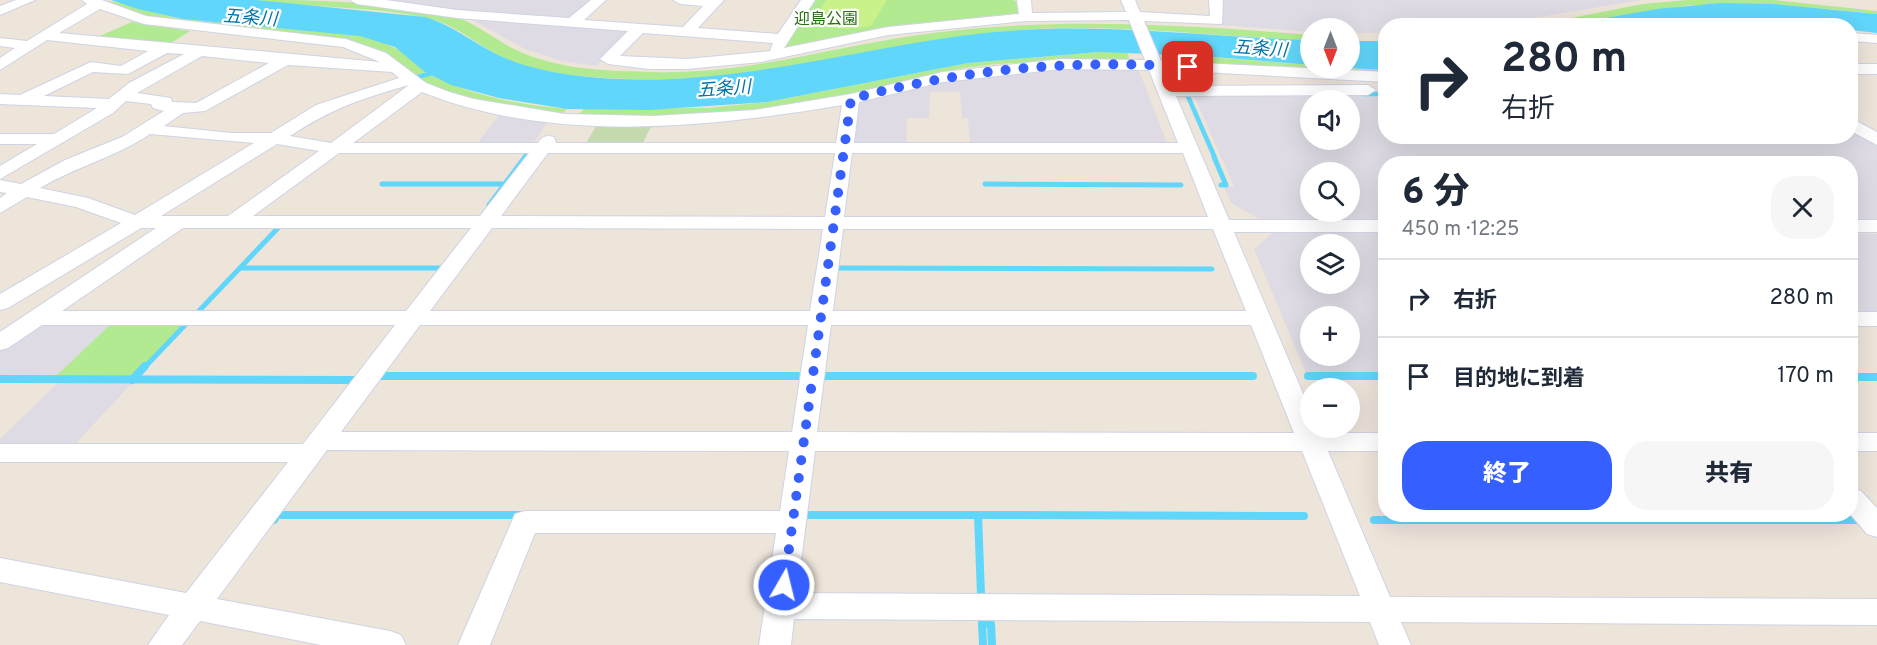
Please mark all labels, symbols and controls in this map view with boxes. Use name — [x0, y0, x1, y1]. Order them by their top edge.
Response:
water label: 五条川 — [222, 6, 280, 32]
park label: 迎島公園 — [794, 10, 858, 30]
north arrow — [1300, 18, 1360, 78]
map controls — [1300, 18, 1360, 438]
text: 280 m — [1501, 34, 1627, 87]
water label: 五条川 — [1232, 37, 1290, 63]
pin — [1162, 41, 1213, 92]
icon: right — [1402, 42, 1480, 120]
icon: arrive — [1171, 50, 1204, 83]
water label: 五条川 — [696, 77, 754, 103]
button: sound — [1300, 90, 1360, 150]
text: 右折 — [1501, 93, 1555, 127]
button: search — [1300, 162, 1360, 222]
text: 6 分 — [1402, 171, 1470, 217]
button: close — [1771, 176, 1834, 239]
text: 450 m · 12:25 — [1402, 217, 1520, 243]
button: layers — [1300, 234, 1360, 294]
icon: right — [1402, 282, 1435, 315]
text: 280 m — [1769, 285, 1834, 312]
text: 右折 — [1453, 288, 1497, 315]
button: + — [1300, 306, 1360, 366]
icon: arrive — [1402, 360, 1435, 393]
text: 170 m — [1777, 363, 1834, 390]
text: 目的地に到着 — [1453, 366, 1585, 393]
button: − — [1300, 378, 1360, 438]
button: 終了 — [1402, 441, 1612, 510]
button: 共有 — [1624, 441, 1834, 510]
position arrow — [752, 553, 816, 617]

